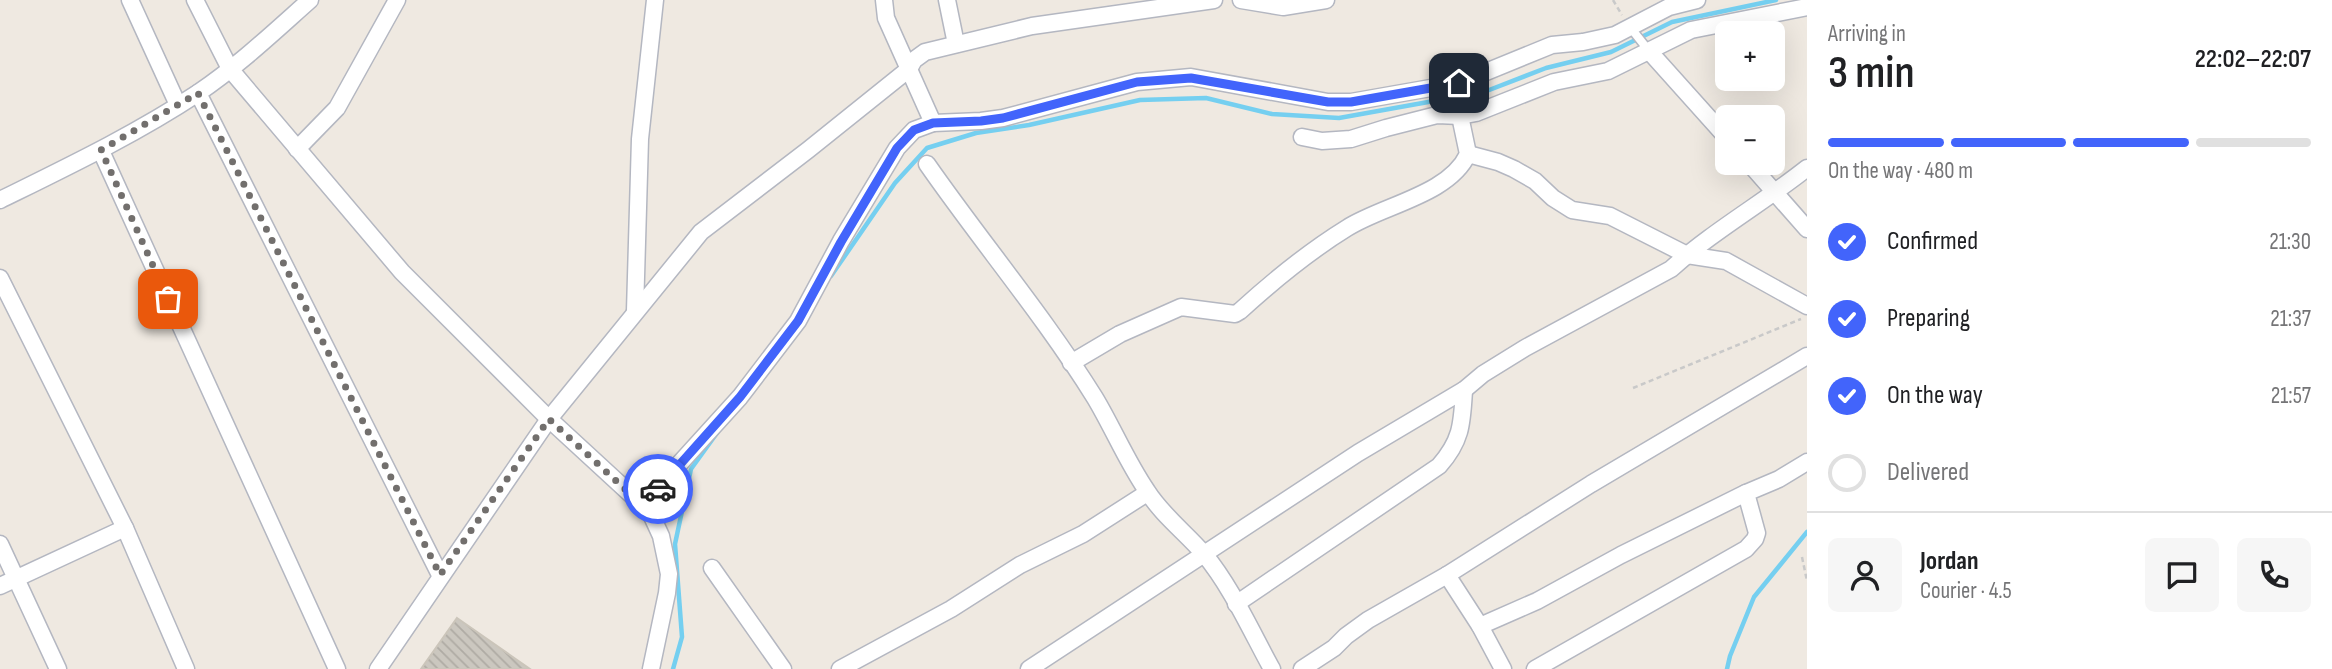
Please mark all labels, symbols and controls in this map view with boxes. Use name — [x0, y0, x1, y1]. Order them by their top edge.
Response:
text: Arriving in — [1828, 20, 1906, 48]
map controls — [1715, 21, 1785, 175]
button: + — [1715, 21, 1785, 91]
text: 22:02–22:07 — [2195, 44, 2311, 75]
text: 3 min — [1828, 46, 1915, 101]
pin — [1429, 53, 1489, 113]
icon: home — [1440, 64, 1478, 102]
button: − — [1715, 105, 1785, 175]
text: On the way · 480 m — [1828, 157, 1973, 185]
icon: check — [1828, 223, 1866, 261]
text: Confirmed — [1887, 226, 1978, 257]
text: 21:30 — [2269, 228, 2311, 256]
pin — [138, 269, 198, 329]
icon: bag — [149, 280, 187, 318]
icon: check — [1828, 300, 1866, 338]
text: Preparing — [1887, 303, 1970, 334]
text: 21:37 — [2270, 305, 2311, 333]
icon: check — [1828, 377, 1866, 415]
text: On the way — [1887, 380, 1983, 411]
text: 21:57 — [2271, 382, 2311, 410]
courier — [623, 454, 693, 524]
text: Delivered — [1887, 457, 1969, 488]
icon: car — [639, 470, 677, 508]
button: person — [1828, 538, 1902, 612]
button: chat — [2145, 538, 2219, 612]
button: phone — [2237, 538, 2311, 612]
text: Jordan — [1920, 546, 1978, 577]
text: Courier · 4.5 — [1920, 577, 2012, 605]

